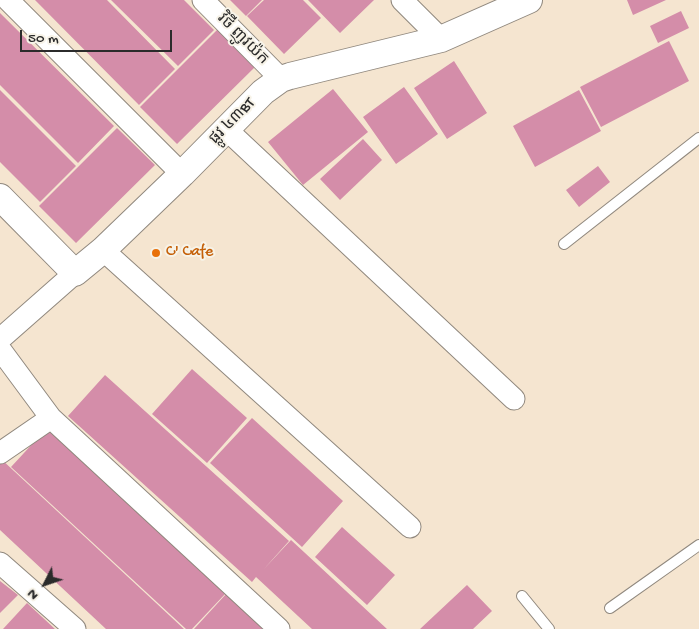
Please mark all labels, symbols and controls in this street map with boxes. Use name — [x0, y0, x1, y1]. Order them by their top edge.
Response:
street label: វិថី ញូវយ៉ក — [212, 10, 272, 70]
scale bar — [22, 20, 175, 52]
text: 50 m — [28, 30, 59, 48]
street label: ផ្លូវ ៤៣BT — [206, 95, 260, 149]
place label: C' Cafe — [166, 243, 213, 263]
marker: C' Cafe — [150, 247, 162, 259]
north arrow — [20, 559, 70, 609]
text: N — [24, 585, 43, 603]

